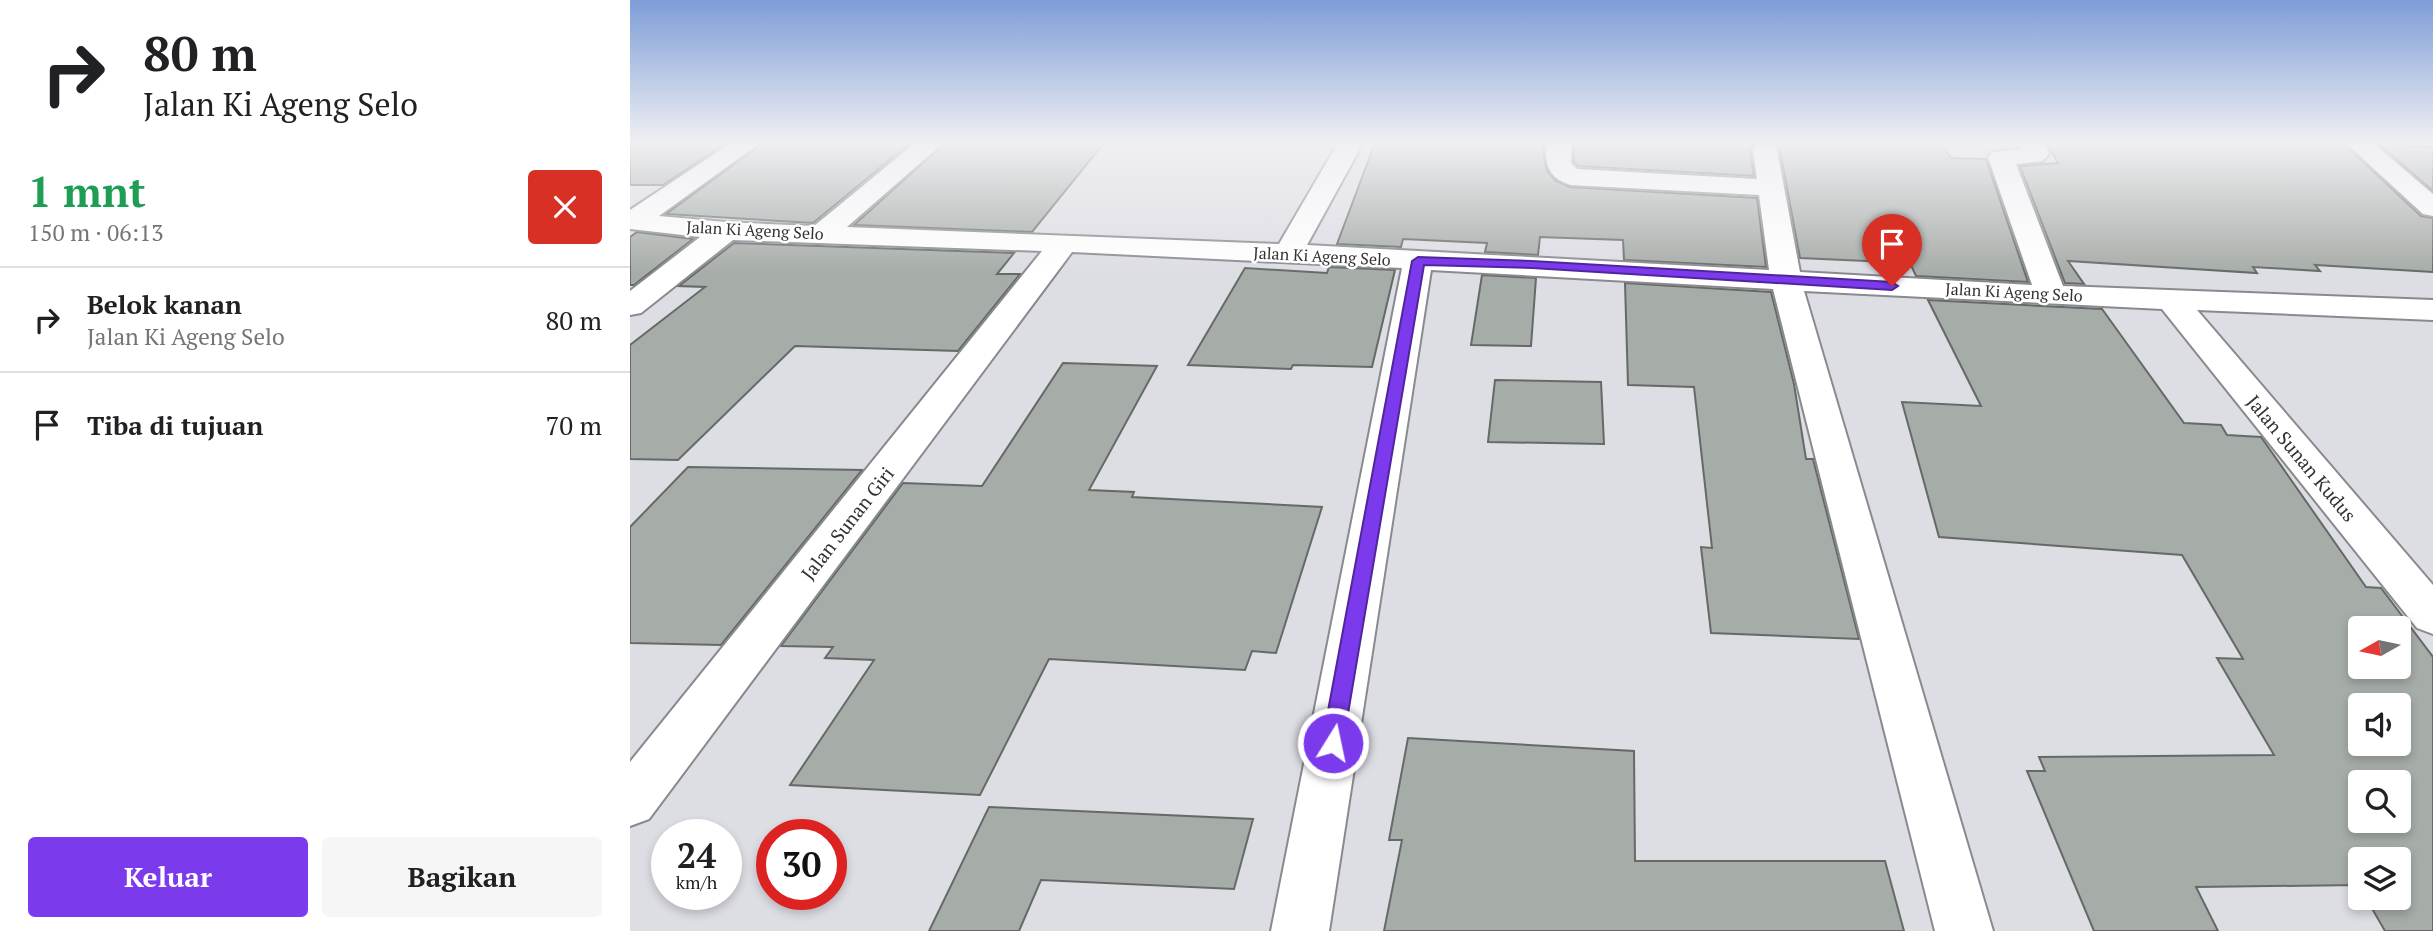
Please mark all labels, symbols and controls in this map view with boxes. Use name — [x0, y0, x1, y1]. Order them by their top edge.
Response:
text: 80 m — [143, 20, 257, 85]
icon: right — [28, 28, 119, 119]
text: Jalan Ki Ageng Selo — [143, 83, 418, 125]
text: 1 mnt — [28, 163, 146, 219]
button: close — [528, 170, 602, 244]
pin — [1862, 214, 1922, 286]
street label: Jalan Ki Ageng Selo — [686, 215, 824, 245]
text: 150 m · 06:13 — [28, 217, 163, 248]
icon: arrive — [1873, 225, 1911, 263]
street label: Jalan Ki Ageng Selo — [1253, 241, 1391, 271]
street label: Jalan Ki Ageng Selo — [1945, 277, 2083, 307]
text: Belok kanan — [87, 287, 242, 321]
icon: right — [28, 301, 66, 339]
text: 80 m — [546, 303, 602, 337]
text: Jalan Ki Ageng Selo — [87, 321, 285, 352]
street label: Jalan Sunan Kudus — [2242, 389, 2362, 527]
icon: arrive — [28, 406, 66, 444]
text: Tiba di tujuan — [87, 408, 263, 442]
text: 70 m — [546, 408, 602, 442]
street label: Jalan Sunan Giri — [795, 461, 899, 585]
north arrow — [2348, 616, 2412, 679]
map controls — [2348, 616, 2411, 910]
button: sound — [2348, 693, 2411, 756]
position arrow — [1296, 706, 1370, 780]
button: search — [2348, 770, 2411, 833]
speed limit sign: 30 — [756, 819, 847, 910]
text: 24 — [677, 832, 716, 878]
button: Keluar — [28, 837, 308, 917]
button: Bagikan — [322, 837, 602, 917]
button: layers — [2348, 847, 2411, 910]
text: km/h — [676, 870, 717, 894]

